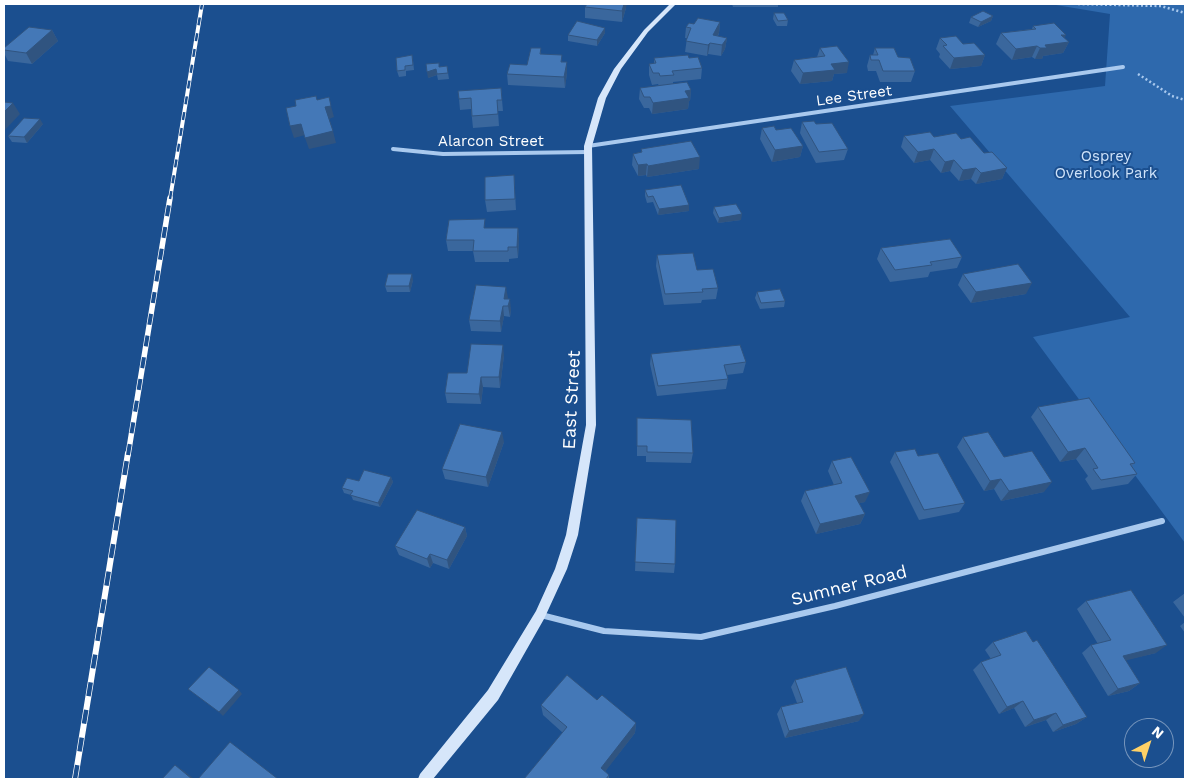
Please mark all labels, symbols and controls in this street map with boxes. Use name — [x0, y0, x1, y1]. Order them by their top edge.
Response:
street label: Lee Street — [815, 82, 893, 110]
street label: Alarcon Street — [438, 133, 544, 151]
park label: Osprey Overlook Park — [1055, 148, 1157, 183]
street label: East Street — [559, 350, 585, 450]
street label: Sumner Road — [789, 561, 909, 611]
north arrow — [1124, 718, 1174, 768]
text: N — [1149, 723, 1167, 742]

